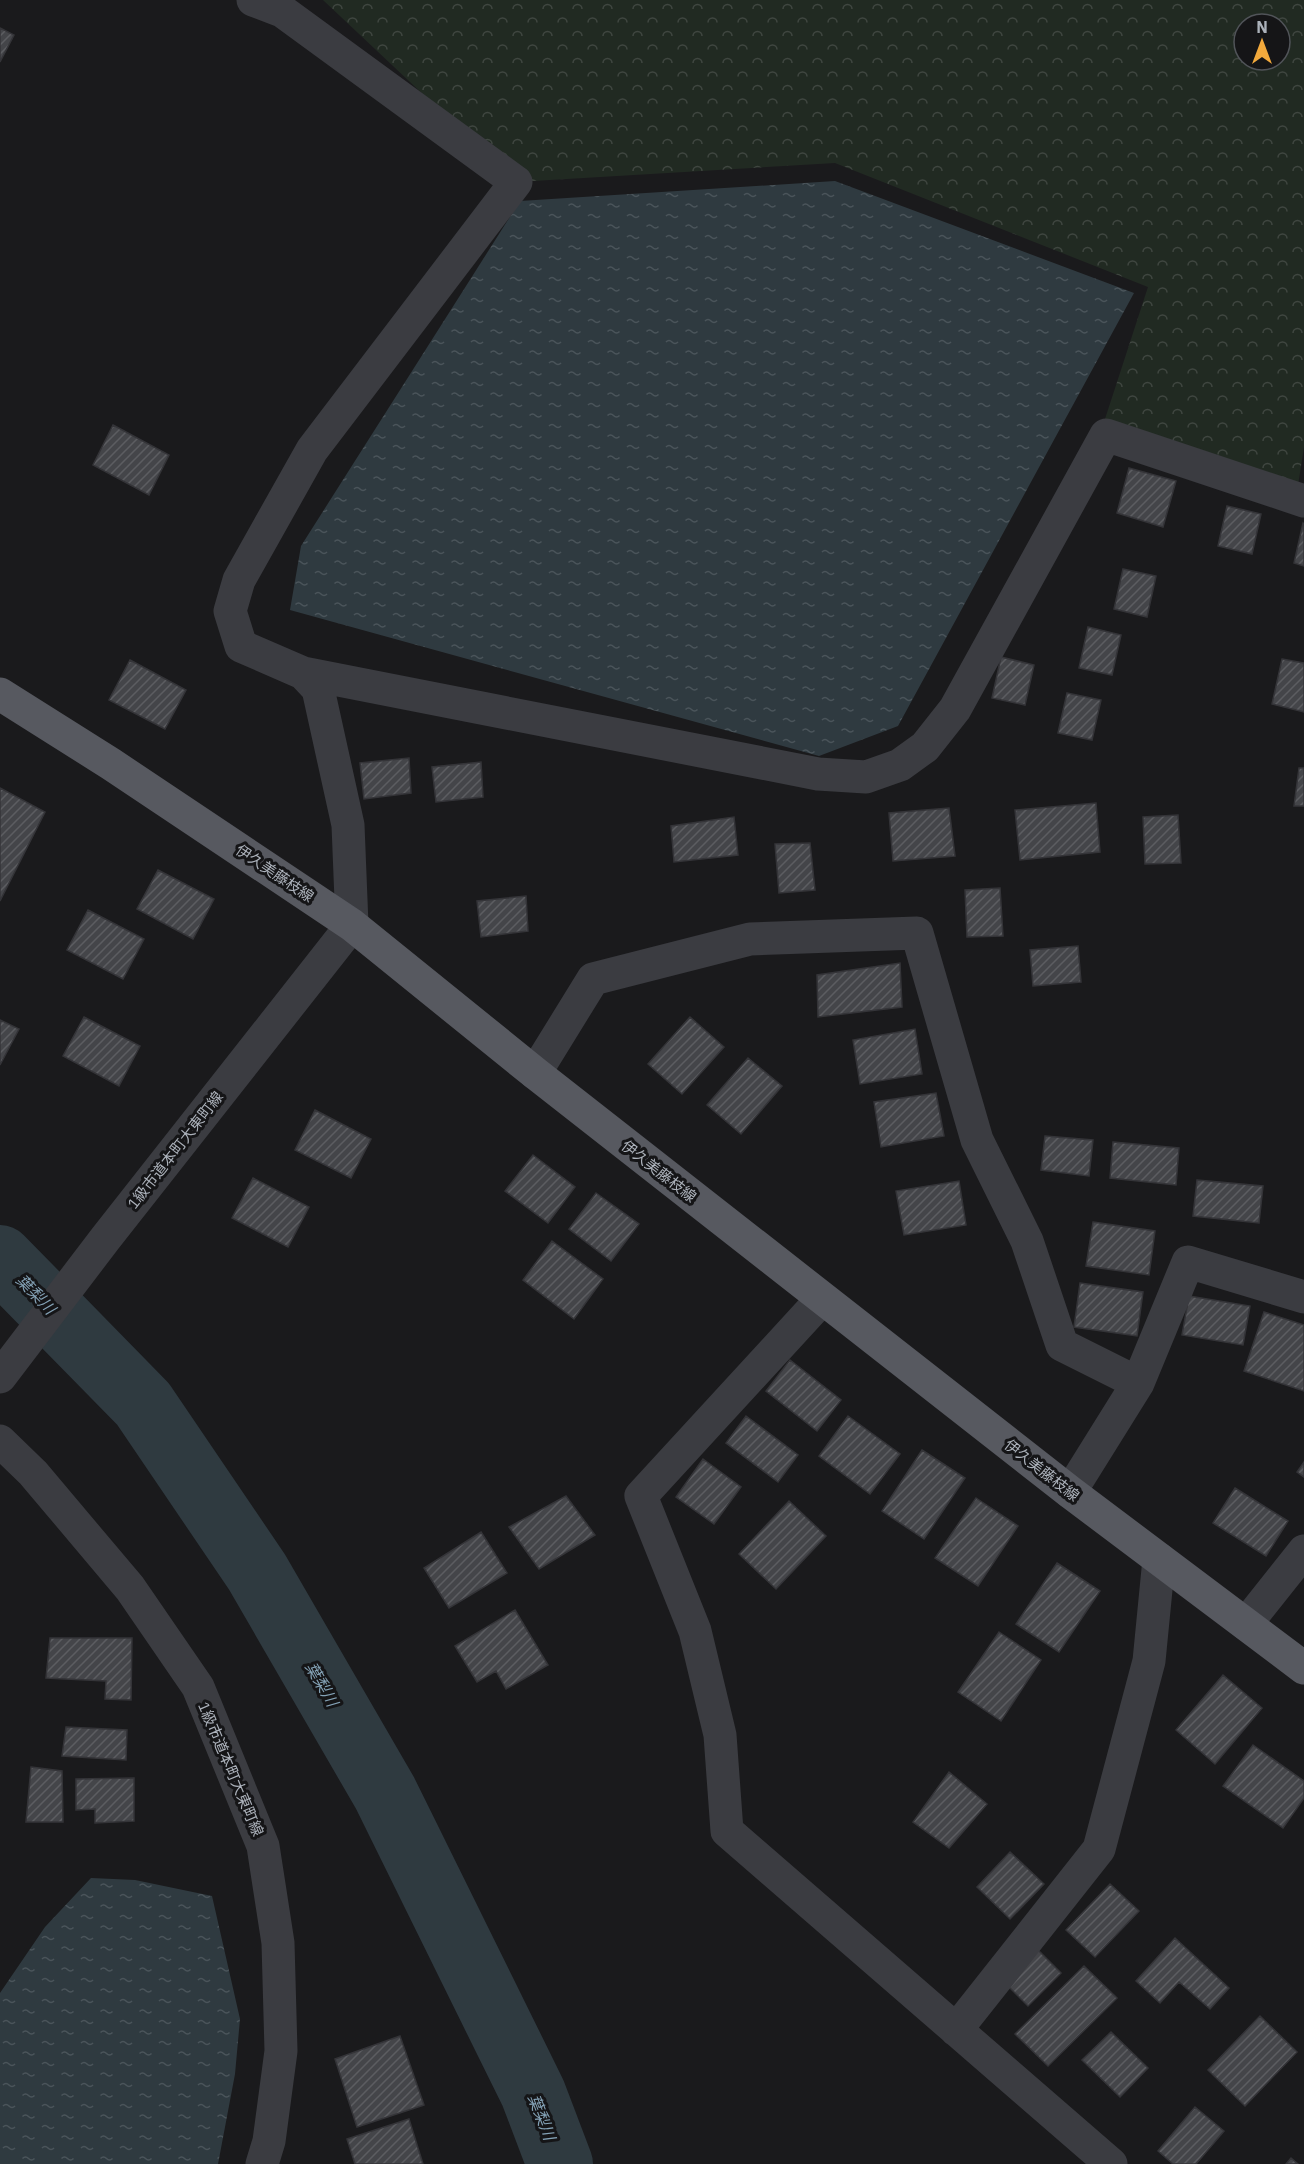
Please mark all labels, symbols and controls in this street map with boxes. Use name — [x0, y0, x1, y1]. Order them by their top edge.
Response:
north arrow — [1232, 12, 1292, 72]
text: N — [1256, 17, 1268, 37]
street label: 伊久美藤枝線 — [232, 840, 318, 906]
street label: 1級市道本町大東町線 — [123, 1087, 227, 1213]
street label: 伊久美藤枝線 — [618, 1136, 700, 1206]
water label: 葉梨川 — [12, 1270, 61, 1320]
street label: 伊久美藤枝線 — [1001, 1435, 1083, 1505]
water label: 葉梨川 — [301, 1658, 344, 1712]
street label: 1級市道本町大東町線 — [194, 1699, 268, 1839]
water label: 葉梨川 — [524, 2091, 561, 2145]

